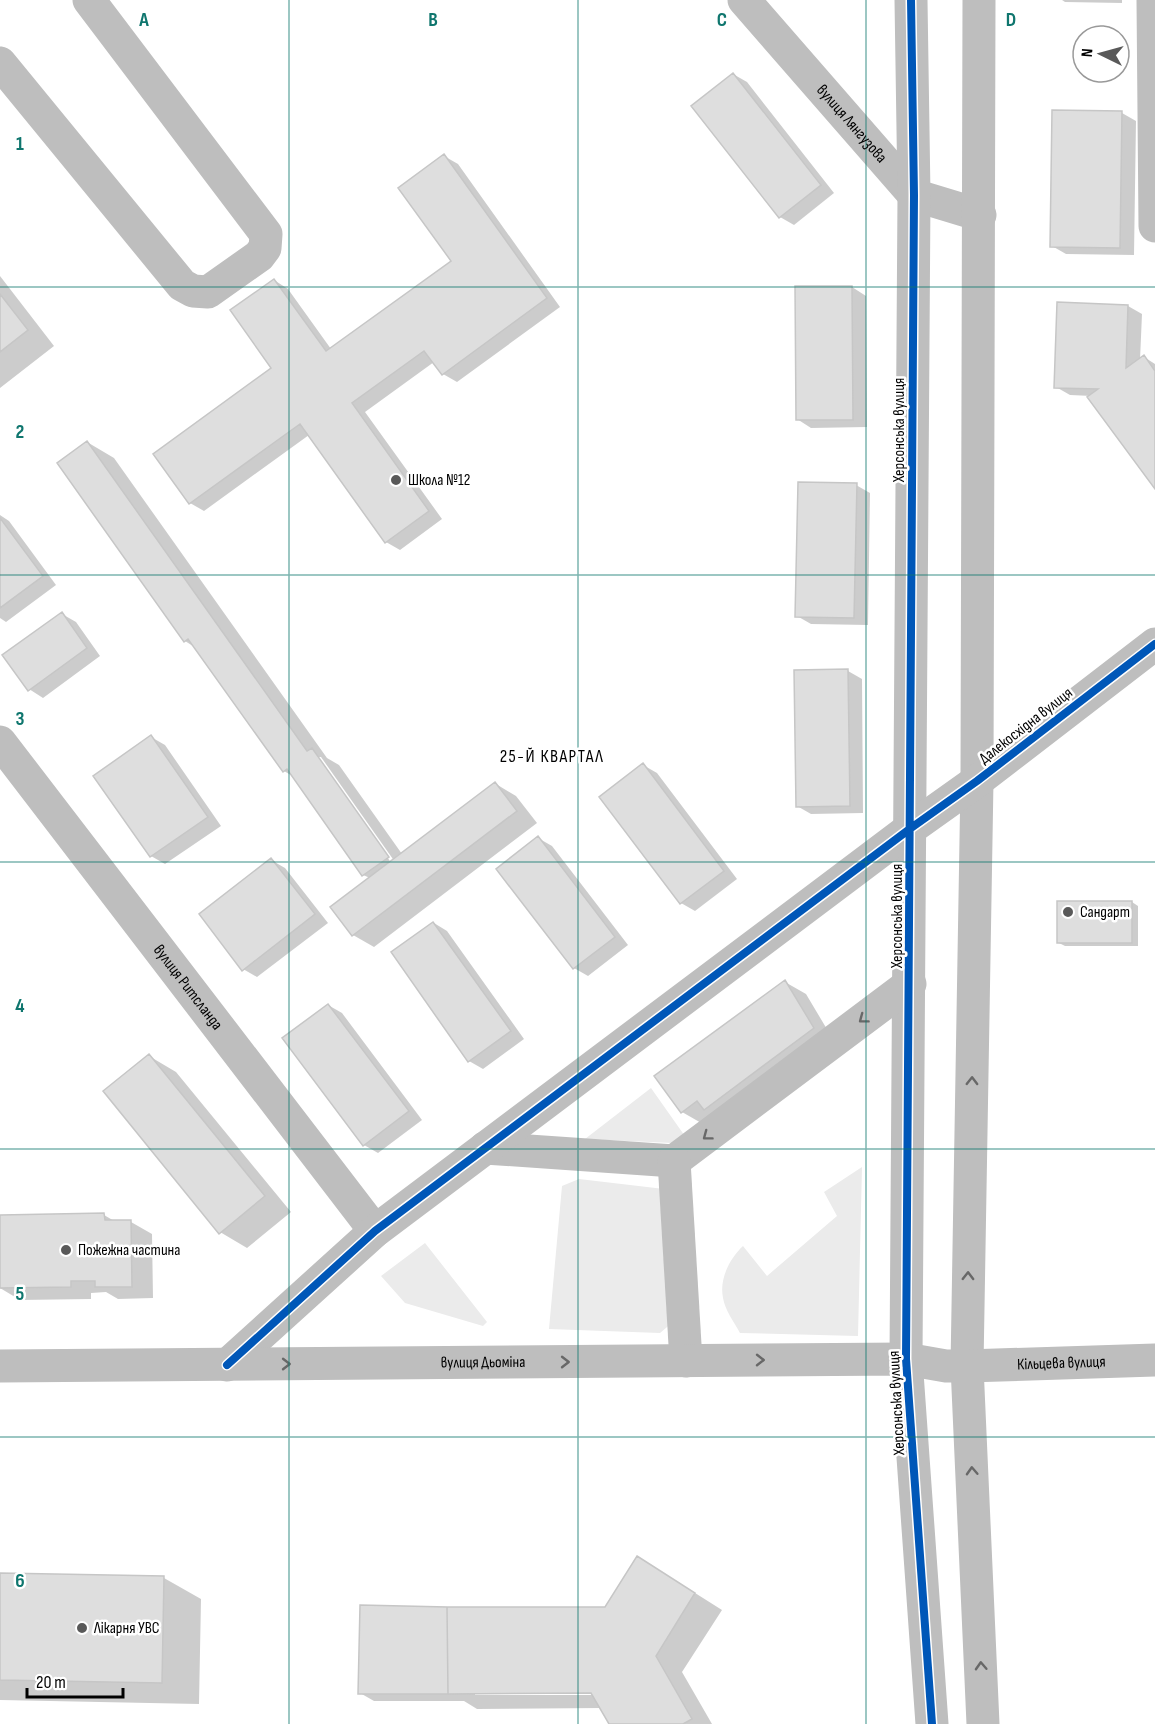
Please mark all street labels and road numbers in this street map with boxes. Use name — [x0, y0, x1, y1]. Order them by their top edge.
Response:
street label: вулиця Лянгузова — [813, 81, 891, 167]
street label: Херсонська вулиця — [890, 378, 909, 483]
street label: Далекосхідна вулиця — [975, 684, 1077, 768]
street label: Херсонська вулиця — [888, 864, 907, 969]
street label: вулиця Ритсланда — [149, 941, 227, 1034]
street label: Херсонська вулиця — [885, 1350, 909, 1457]
street label: вулиця Дьоміна — [441, 1352, 525, 1372]
street label: Кільцева вулиця — [1017, 1352, 1106, 1374]

